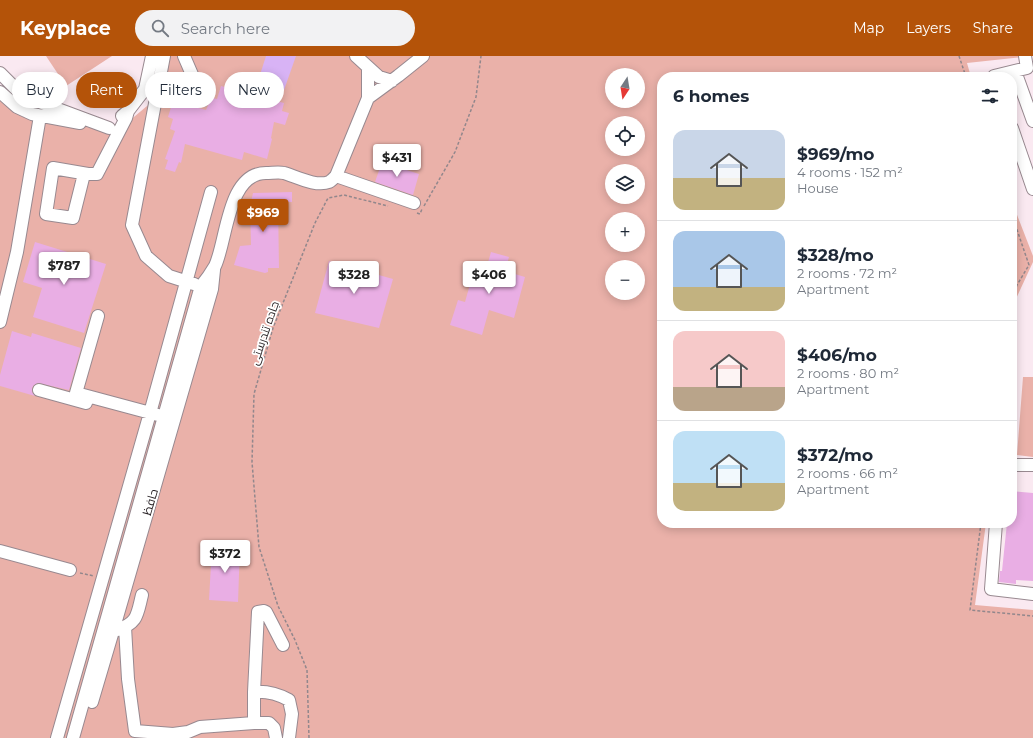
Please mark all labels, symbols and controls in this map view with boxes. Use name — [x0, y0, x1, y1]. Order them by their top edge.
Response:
search box — [135, 10, 415, 46]
text: Keyplace — [20, 17, 111, 40]
icon: search — [149, 17, 171, 39]
text: Search here — [181, 19, 270, 38]
text: Map — [853, 19, 884, 37]
text: Layers — [906, 19, 951, 37]
text: Share — [973, 19, 1013, 37]
north arrow — [605, 68, 645, 108]
map controls — [605, 68, 645, 300]
chip: Buy — [12, 72, 68, 108]
chip: Rent — [76, 72, 137, 108]
chip: Filters — [145, 72, 216, 108]
chip: New — [224, 72, 284, 108]
icon: filters — [979, 85, 1001, 107]
text: 6 homes — [673, 86, 749, 106]
button: locate — [605, 116, 645, 156]
pin: $431 — [373, 144, 421, 178]
text: $969/mo — [797, 144, 874, 164]
icon: home — [705, 146, 753, 194]
text: $431 — [382, 149, 412, 165]
button: layers — [605, 164, 645, 204]
text: 4 rooms · 152 m² — [797, 164, 903, 180]
text: House — [797, 180, 839, 196]
pin: $969 — [239, 199, 287, 233]
text: $969 — [246, 204, 280, 220]
button: + — [605, 212, 645, 252]
text: $328/mo — [797, 245, 874, 265]
icon: home — [705, 247, 753, 295]
pin: $787 — [40, 252, 88, 286]
text: $787 — [48, 257, 80, 273]
button: − — [605, 260, 645, 300]
pin: $328 — [330, 261, 378, 295]
pin: $406 — [465, 261, 513, 295]
text: 2 rooms · 72 m² — [797, 265, 897, 281]
text: $328 — [338, 266, 370, 282]
text: $406 — [472, 266, 506, 282]
text: Apartment — [797, 281, 869, 297]
street label: جاده تندرستی — [246, 299, 282, 367]
text: $406/mo — [797, 345, 877, 365]
icon: home — [705, 347, 753, 395]
text: 2 rooms · 80 m² — [797, 365, 899, 381]
text: Apartment — [797, 381, 869, 397]
text: $372/mo — [797, 445, 873, 465]
icon: home — [705, 447, 753, 495]
text: 2 rooms · 66 m² — [797, 465, 898, 481]
text: Apartment — [797, 481, 869, 497]
street label: حافظ — [139, 487, 161, 517]
pin: $372 — [201, 540, 249, 574]
text: $372 — [209, 545, 241, 561]

